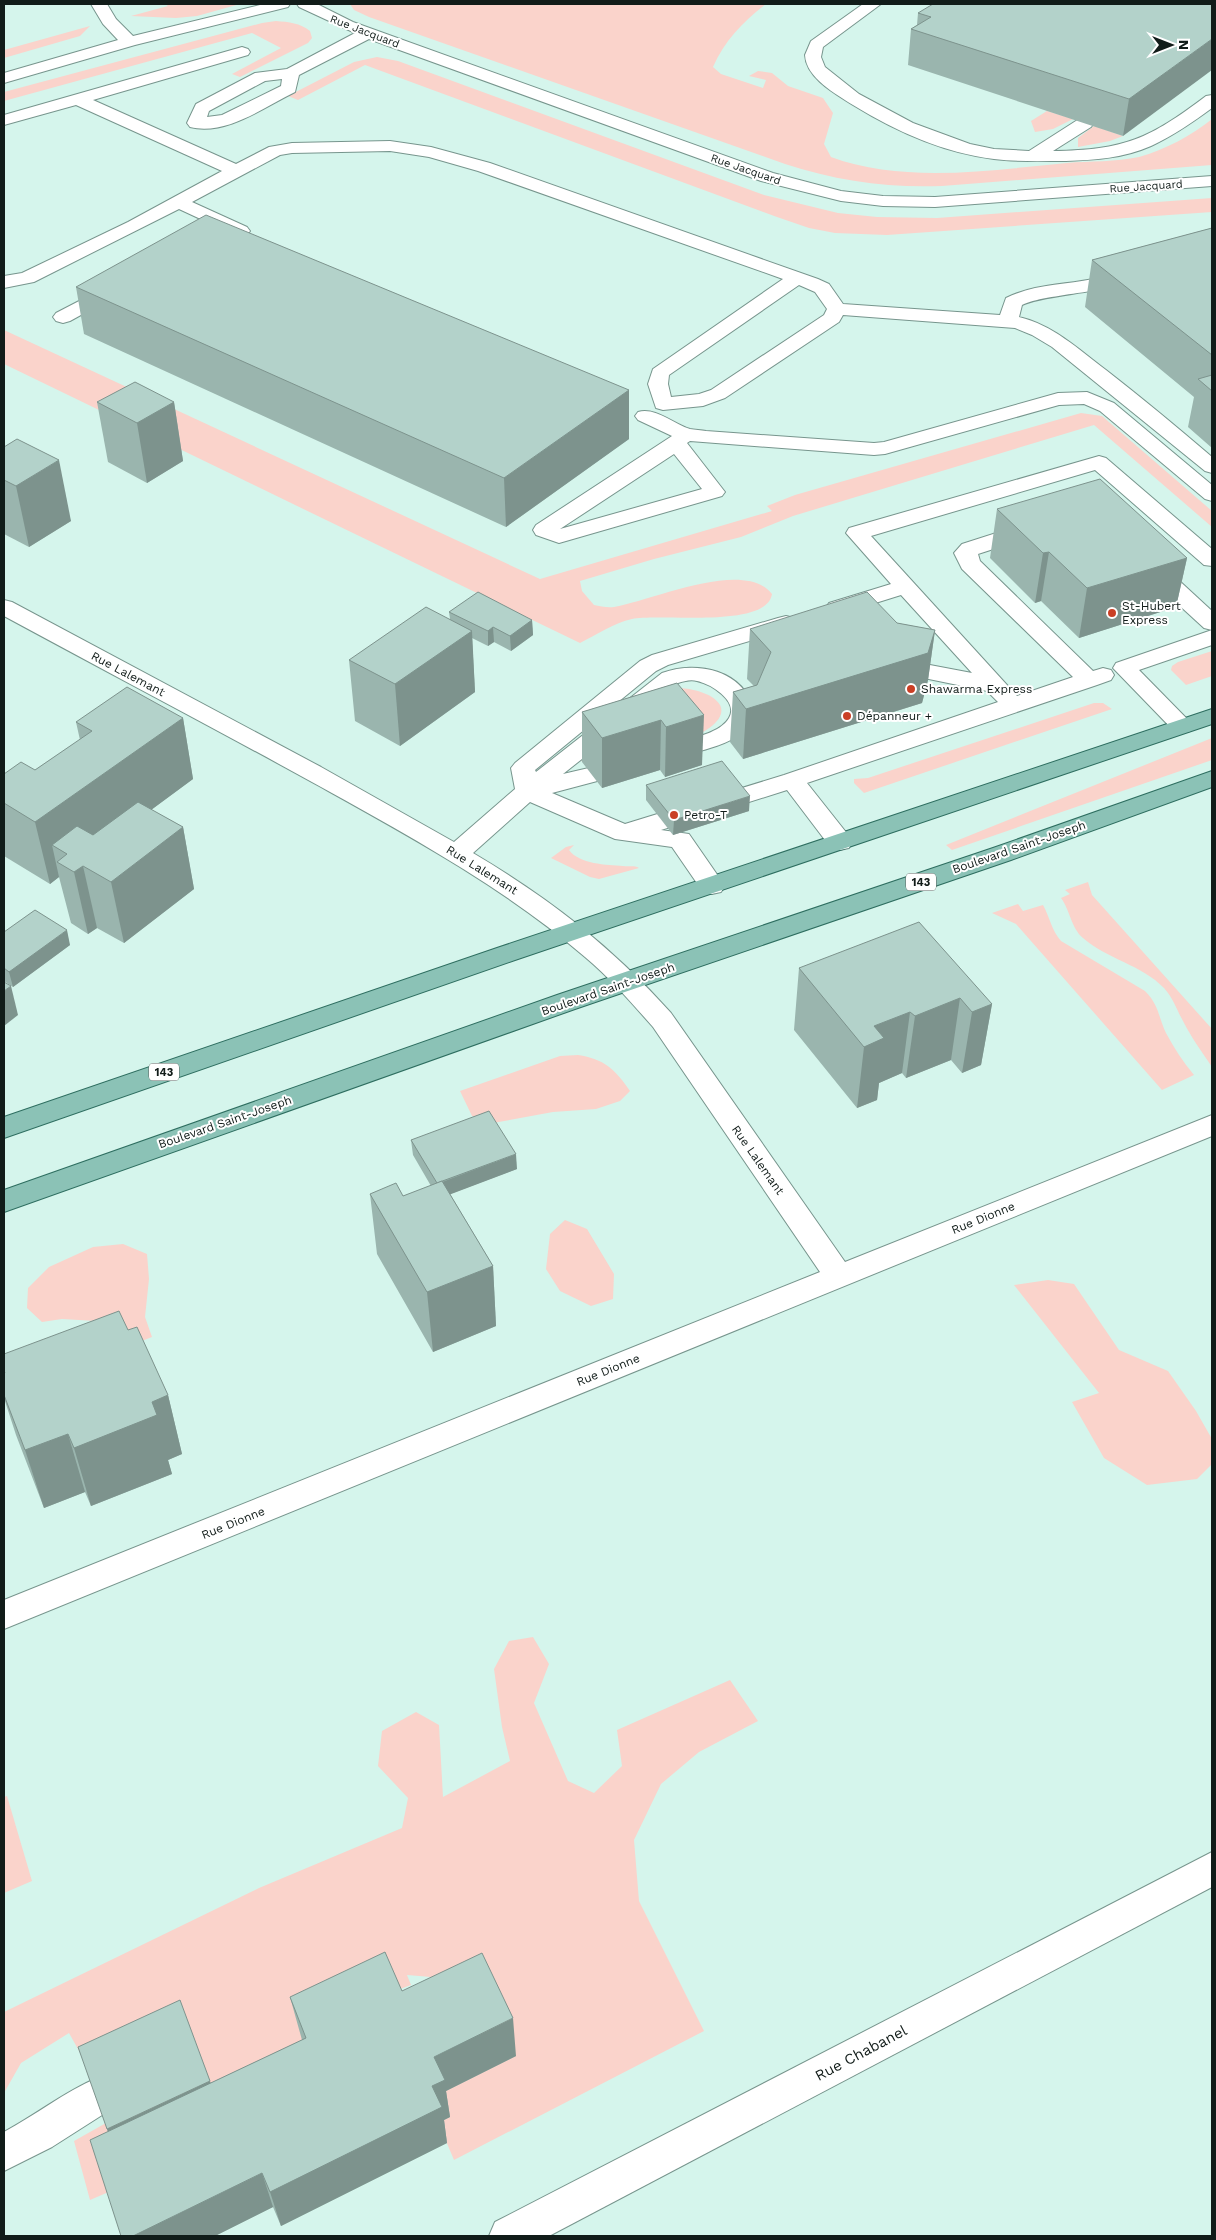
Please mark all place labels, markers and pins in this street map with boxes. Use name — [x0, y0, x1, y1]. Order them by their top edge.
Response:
place label: St-Hubert Express — [1122, 599, 1181, 627]
marker: St-Hubert Express — [1106, 607, 1118, 619]
place label: Shawarma Express — [921, 682, 1032, 696]
marker: Shawarma Express — [905, 683, 917, 695]
place label: Dépanneur + — [857, 709, 932, 723]
marker: Dépanneur + — [841, 710, 853, 722]
place label: Petro-T — [684, 808, 727, 822]
marker: Petro-T — [668, 809, 680, 821]

